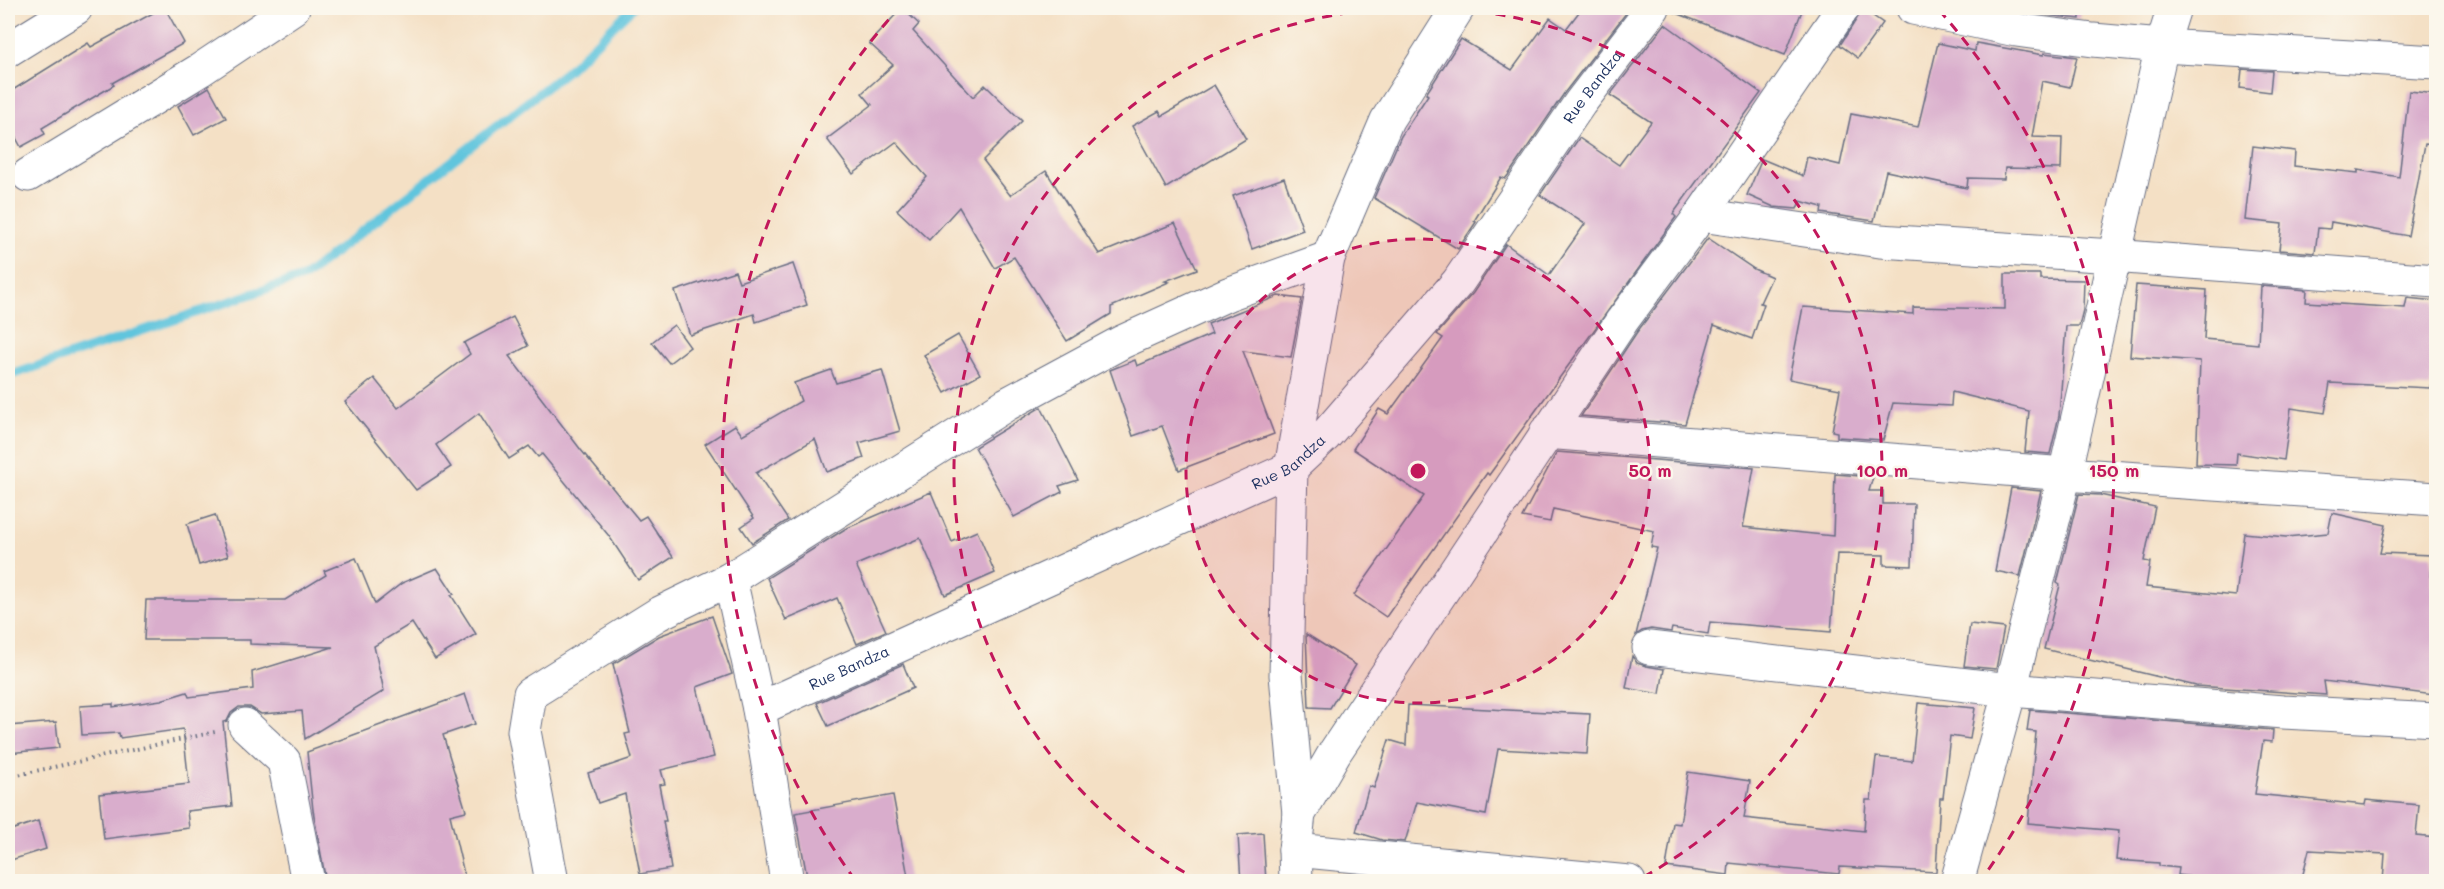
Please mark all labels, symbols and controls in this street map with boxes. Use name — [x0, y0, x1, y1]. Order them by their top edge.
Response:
street label: Rue Bandza — [1558, 46, 1626, 127]
street label: Rue Bandza — [1248, 430, 1329, 494]
text: 50 m — [1629, 458, 1671, 482]
text: 100 m — [1856, 458, 1908, 482]
text: 150 m — [2089, 458, 2139, 482]
centre of rings — [1408, 461, 1428, 481]
street label: Rue Bandza — [805, 640, 892, 694]

